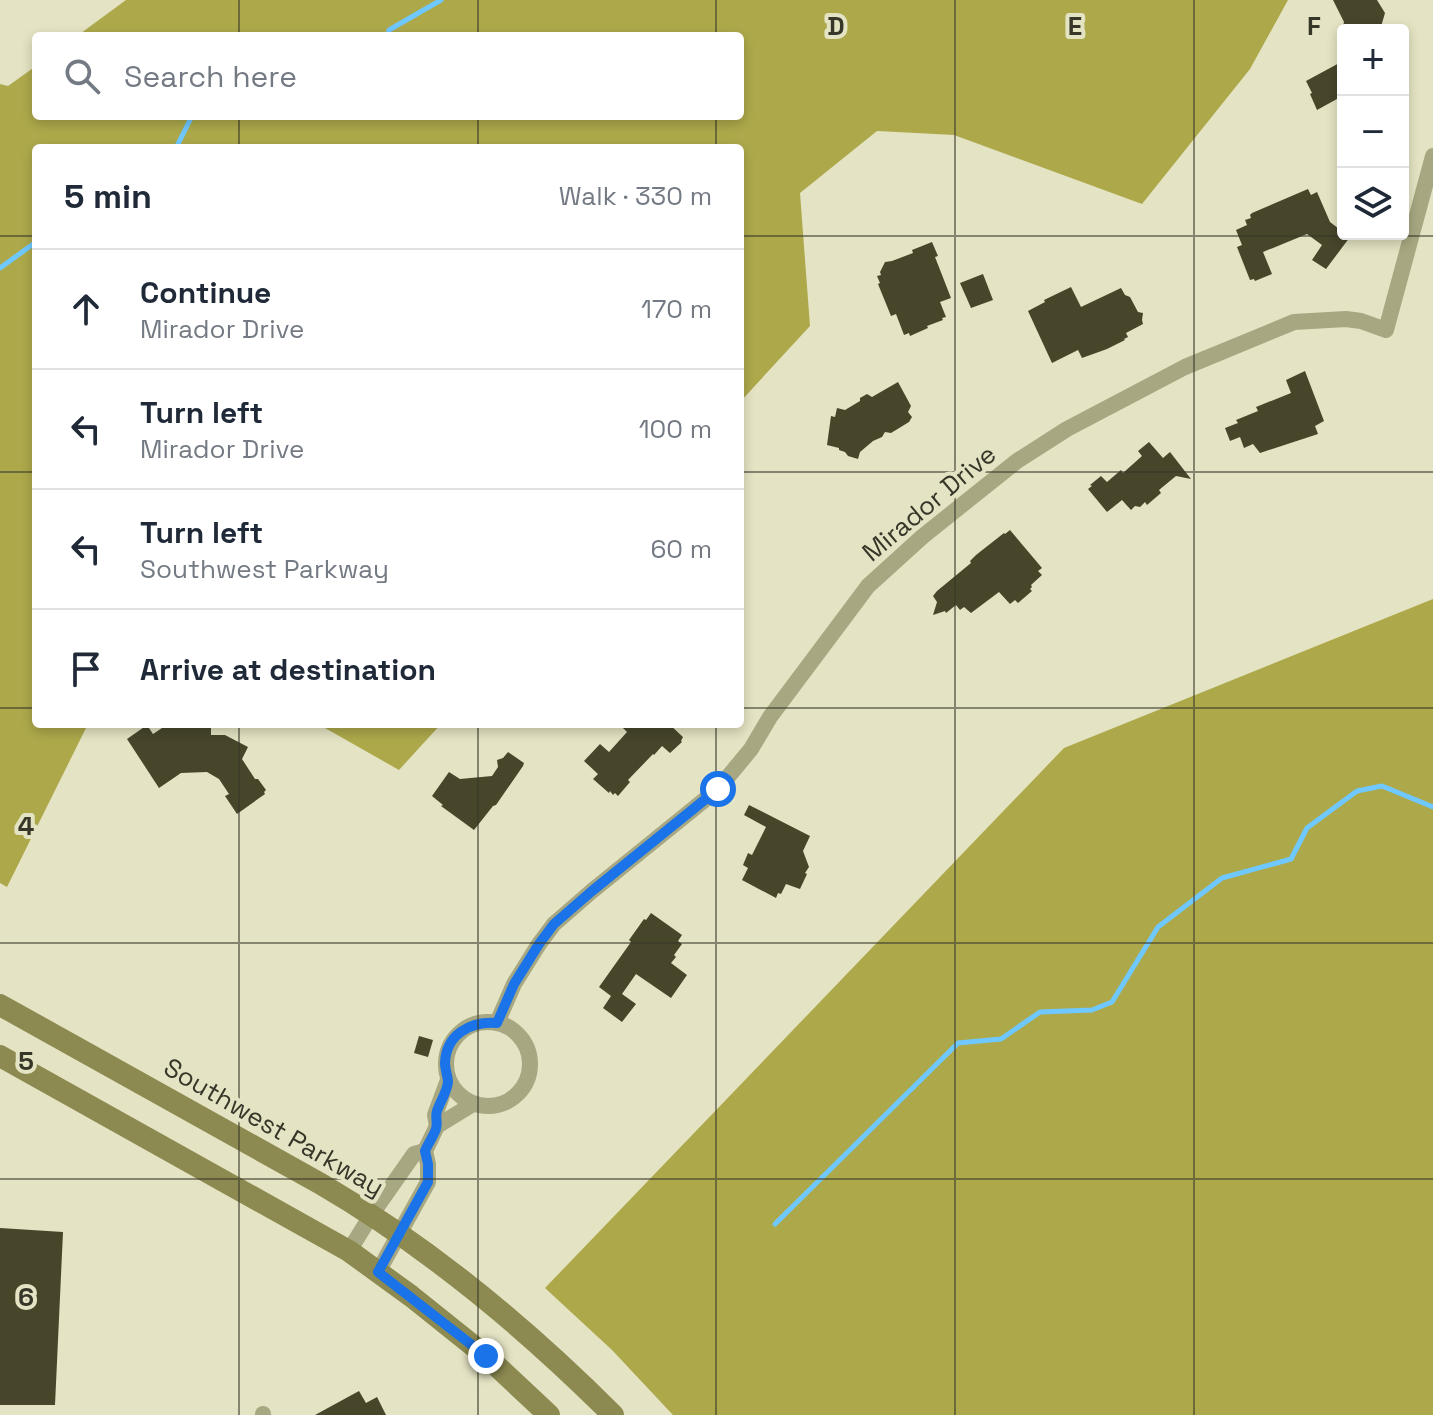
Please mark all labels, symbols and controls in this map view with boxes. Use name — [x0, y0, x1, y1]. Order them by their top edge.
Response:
text: D — [827, 9, 845, 43]
text: E — [1068, 9, 1082, 43]
text: F — [1307, 9, 1321, 43]
map controls — [1337, 24, 1409, 240]
button: + — [1337, 24, 1409, 96]
search box — [32, 32, 744, 120]
icon: search — [60, 54, 104, 98]
text: Search here — [124, 57, 297, 96]
button: − — [1337, 96, 1409, 168]
button: layers — [1337, 168, 1409, 240]
text: 5 min — [64, 175, 152, 218]
text: Walk · 330 m — [559, 179, 712, 213]
text: Continue — [140, 273, 271, 312]
icon: ahead — [64, 287, 108, 331]
text: 170 m — [641, 292, 712, 326]
text: Mirador Drive — [140, 312, 304, 346]
text: Turn left — [140, 393, 263, 432]
icon: left — [64, 407, 108, 451]
text: 100 m — [639, 412, 712, 446]
text: Mirador Drive — [140, 432, 304, 466]
street label: Mirador Drive — [855, 437, 1003, 569]
text: Turn left — [140, 513, 263, 552]
icon: left — [64, 527, 108, 571]
text: 60 m — [650, 532, 712, 566]
text: Southwest Parkway — [140, 552, 389, 586]
icon: arrive — [64, 647, 108, 691]
text: Arrive at destination — [140, 650, 436, 689]
route start — [700, 771, 736, 807]
text: 4 — [18, 809, 34, 843]
text: 5 — [18, 1044, 34, 1078]
street label: Southwest Parkway — [158, 1050, 390, 1204]
text: 6 — [18, 1280, 34, 1314]
route end — [468, 1338, 504, 1374]

